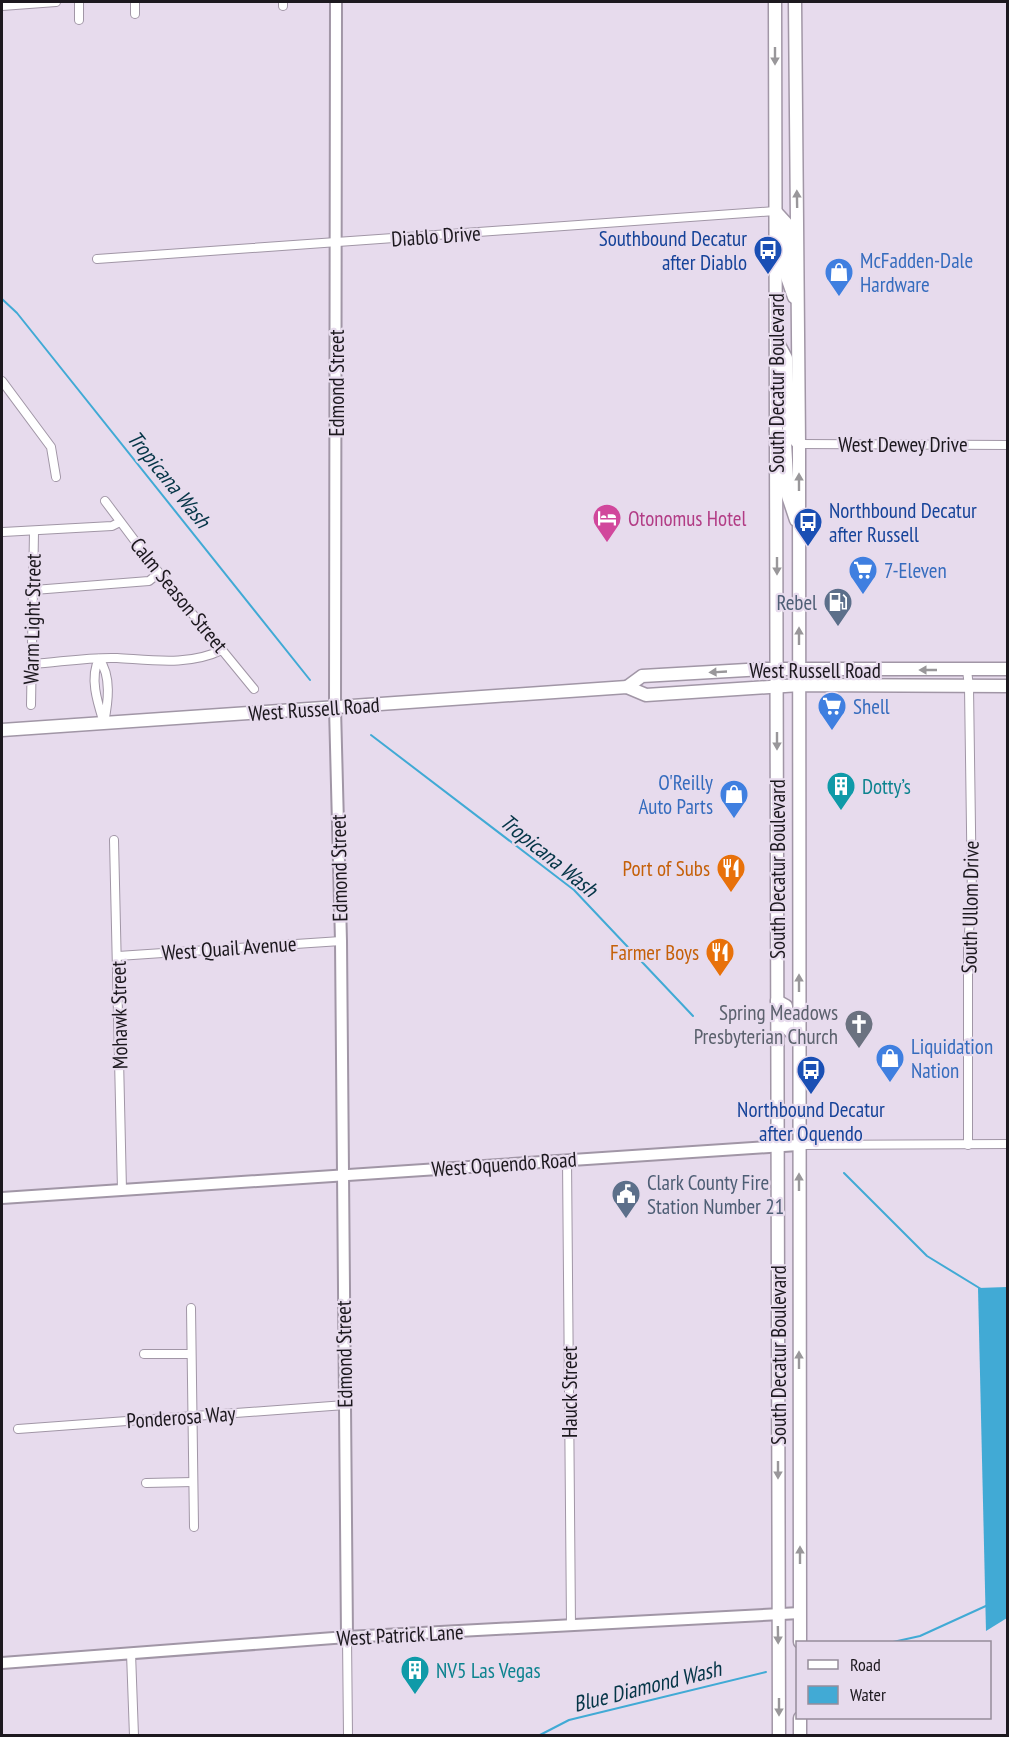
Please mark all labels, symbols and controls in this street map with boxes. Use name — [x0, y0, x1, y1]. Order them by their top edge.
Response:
one-way arrow — [770, 46, 780, 65]
one-way arrow — [792, 190, 802, 209]
street label: Diablo Drive — [390, 219, 482, 253]
place label: Southbound Decatur after Diablo — [599, 225, 747, 276]
bus stop icon: Southbound Decatur after Diablo — [752, 234, 784, 276]
place label: McFadden-Dale Hardware — [860, 247, 973, 298]
shop icon: McFadden-Dale Hardware — [823, 256, 855, 298]
street label: South Decatur Boulevard — [763, 293, 790, 473]
street label: Edmond Street — [323, 329, 350, 437]
water label: Tropicana Wash — [121, 425, 218, 534]
street label: West Dewey Drive — [838, 431, 968, 458]
one-way arrow — [794, 472, 804, 491]
place label: Northbound Decatur after Russell — [829, 497, 977, 548]
hotel icon: Otonomus Hotel — [591, 502, 623, 544]
place label: Otonomus Hotel — [628, 505, 746, 532]
bus stop icon: Northbound Decatur after Russell — [792, 506, 824, 548]
street label: Calm Season Street — [124, 532, 234, 658]
street label: Warm Light Street — [17, 553, 47, 685]
supermarket icon: 7-Eleven — [847, 554, 879, 596]
one-way arrow — [772, 556, 782, 575]
place label: 7-Eleven — [884, 557, 947, 584]
fuel station icon: Rebel — [822, 586, 854, 628]
place label: Rebel — [776, 589, 817, 616]
one-way arrow — [794, 627, 804, 646]
street label: West Russell Road — [749, 657, 881, 684]
one-way arrow — [919, 665, 938, 675]
one-way arrow — [709, 667, 728, 676]
supermarket icon: Shell — [816, 690, 848, 732]
street label: West Russell Road — [247, 691, 381, 727]
place label: Shell — [853, 693, 890, 720]
one-way arrow — [772, 731, 782, 750]
place label: O'Reilly Auto Parts — [638, 769, 713, 820]
building icon: Dotty’s — [825, 770, 857, 812]
place label: Dotty’s — [862, 773, 911, 800]
shop icon: O'Reilly Auto Parts — [718, 778, 750, 820]
street label: South Decatur Boulevard — [764, 779, 791, 959]
water label: Tropicana Wash — [495, 807, 604, 904]
street label: Edmond Street — [325, 814, 353, 922]
street label: South Ullom Drive — [955, 840, 985, 974]
restaurant icon: Port of Subs — [715, 852, 747, 894]
place label: Port of Subs — [623, 855, 710, 882]
street label: West Quail Avenue — [161, 930, 297, 966]
restaurant icon: Farmer Boys — [704, 936, 736, 978]
place label: Farmer Boys — [610, 939, 699, 966]
street label: Mohawk Street — [105, 961, 133, 1069]
one-way arrow — [794, 973, 804, 992]
place label: Spring Meadows Presbyterian Church — [694, 999, 838, 1050]
church icon: Spring Meadows Presbyterian Church — [843, 1008, 875, 1050]
place label: Liquidation Nation — [911, 1033, 993, 1084]
shop icon: Liquidation Nation — [874, 1042, 906, 1084]
bus stop icon: Northbound Decatur after Oquendo — [795, 1054, 827, 1096]
place label: Northbound Decatur after Oquendo — [737, 1096, 885, 1147]
street label: West Oquendo Road — [431, 1145, 577, 1183]
place label: Clark County Fire Station Number 21 — [647, 1169, 784, 1220]
one-way arrow — [794, 1173, 804, 1192]
public building icon: Clark County Fire Station Number 21 — [610, 1178, 642, 1220]
street label: South Decatur Boulevard — [765, 1265, 792, 1445]
street label: Edmond Street — [330, 1300, 358, 1408]
street label: Hauck Street — [556, 1346, 583, 1438]
one-way arrow — [794, 1350, 804, 1369]
street label: Ponderosa Way — [126, 1400, 236, 1434]
one-way arrow — [773, 1461, 783, 1480]
one-way arrow — [795, 1545, 805, 1564]
street label: West Patrick Lane — [336, 1618, 464, 1652]
one-way arrow — [774, 1625, 783, 1644]
legend — [796, 1641, 991, 1719]
text: Road — [850, 1653, 881, 1676]
building icon: NV5 Las Vegas — [399, 1654, 431, 1696]
water label: Blue Diamond Wash — [570, 1654, 725, 1718]
place label: NV5 Las Vegas — [436, 1657, 541, 1684]
text: Water — [850, 1683, 886, 1706]
one-way arrow — [774, 1698, 784, 1717]

